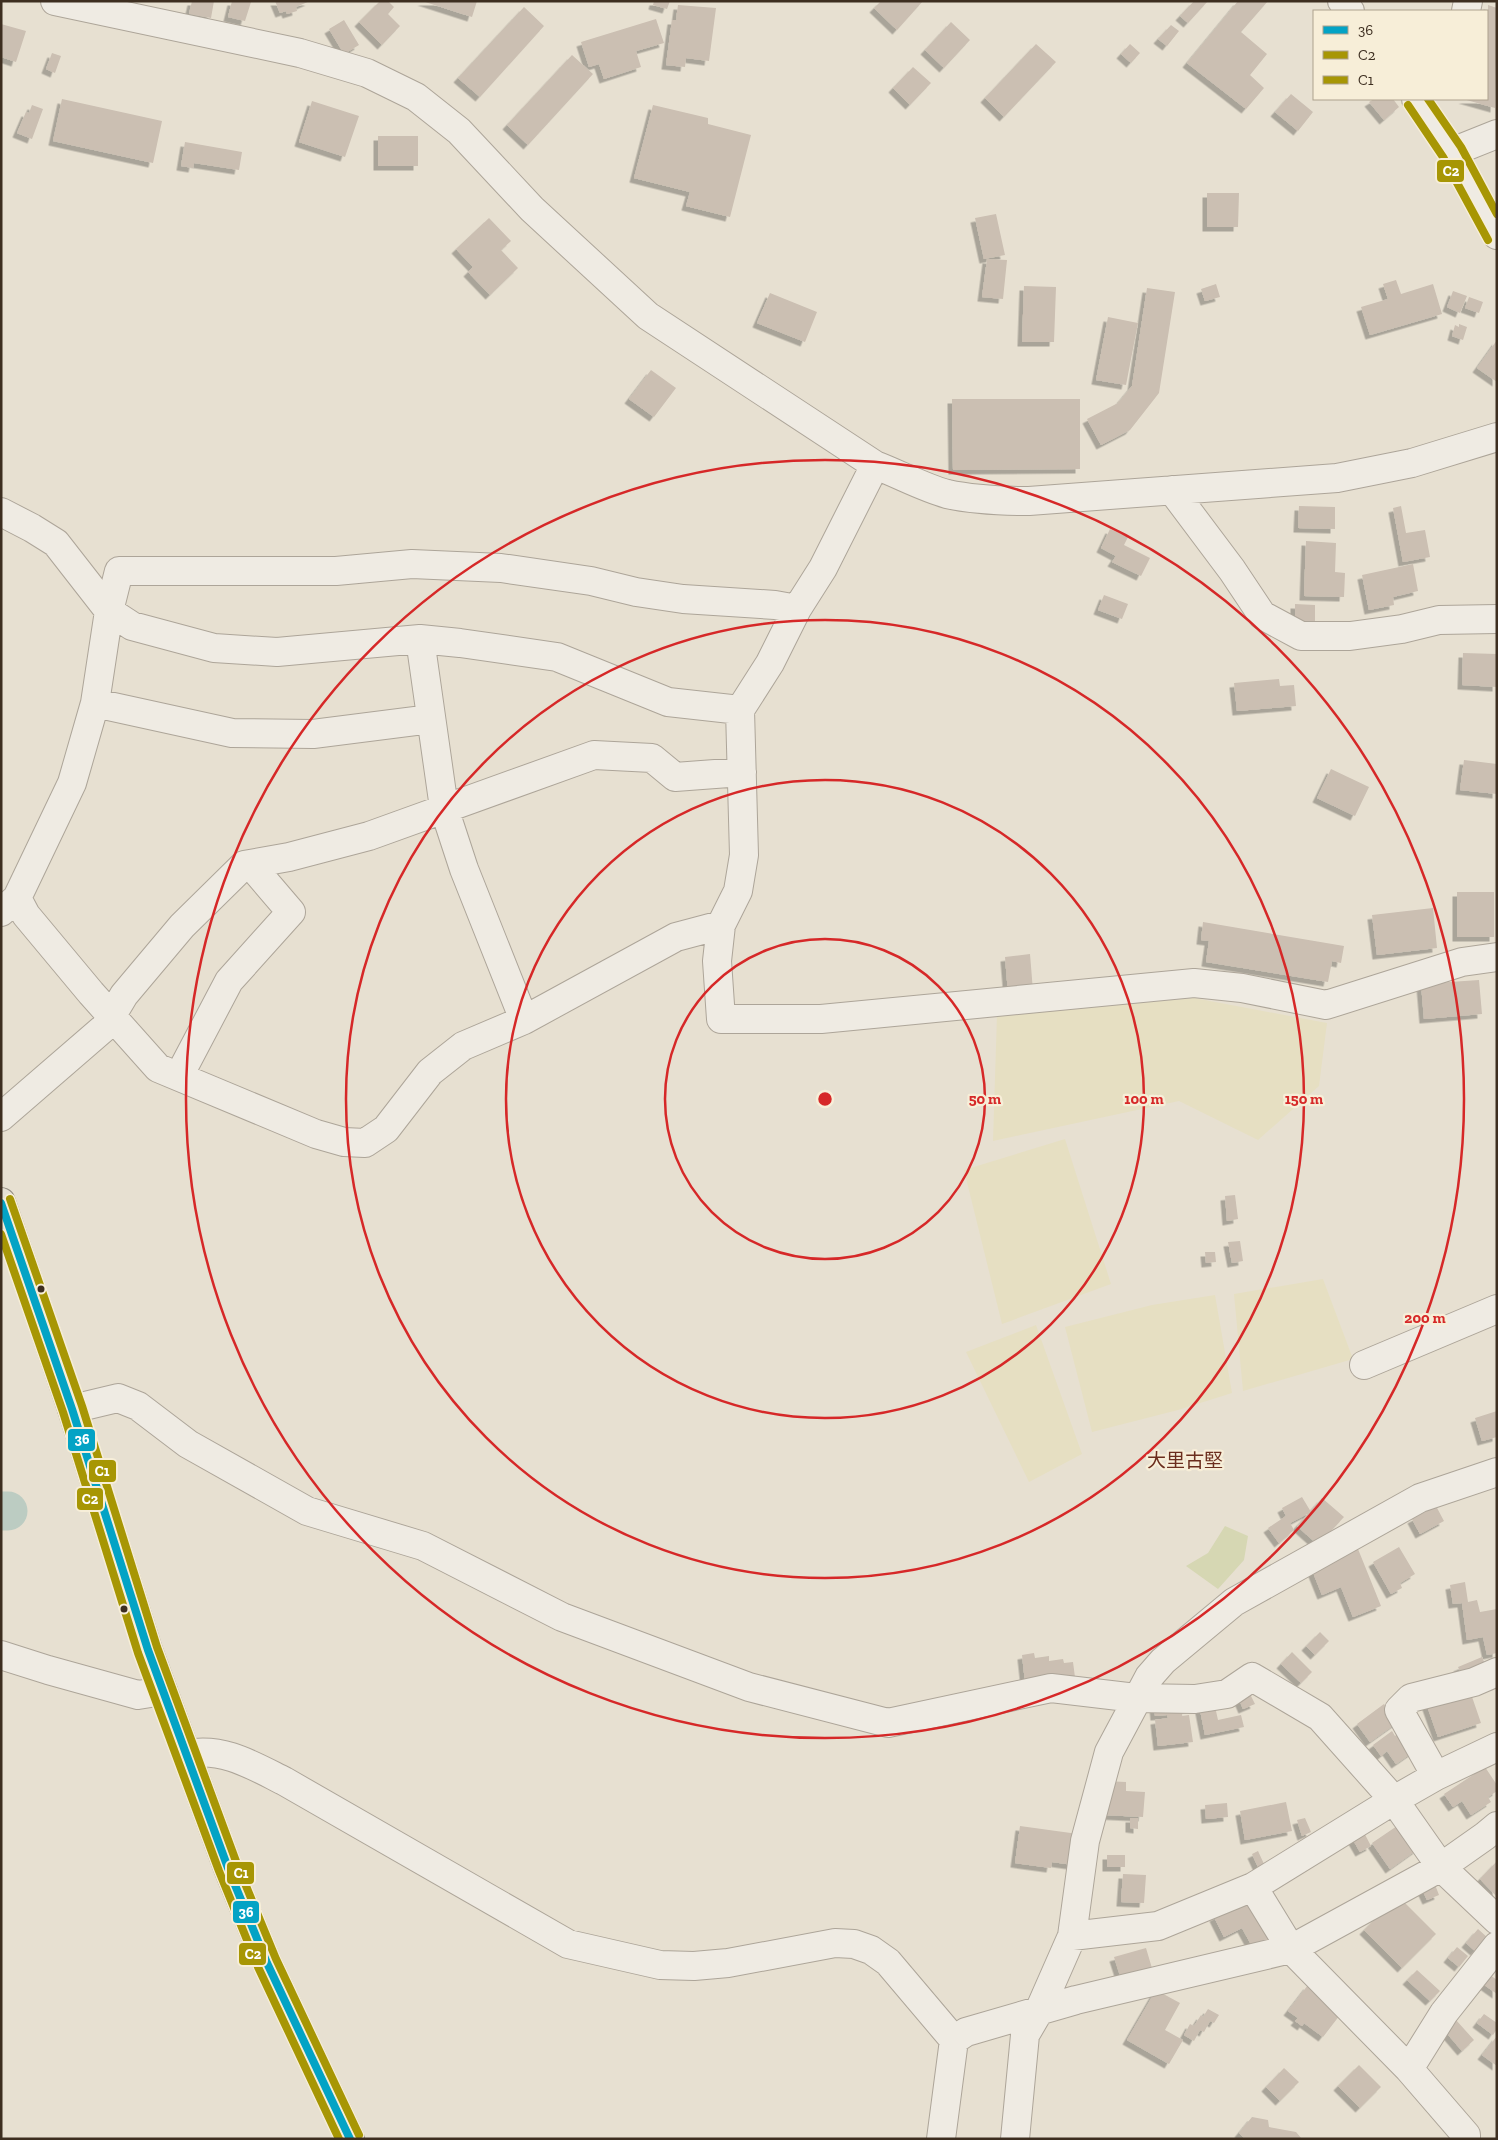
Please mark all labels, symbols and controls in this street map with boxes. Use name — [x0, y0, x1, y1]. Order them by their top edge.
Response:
legend — [1313, 10, 1488, 100]
text: 36 — [1358, 21, 1373, 39]
text: C2 — [1358, 46, 1376, 64]
text: C1 — [1358, 71, 1374, 89]
line badge: C2 — [1436, 159, 1465, 183]
text: C2 — [1443, 163, 1460, 180]
centre of rings — [816, 1090, 834, 1108]
text: 50 m — [969, 1090, 1001, 1108]
text: 100 m — [1124, 1090, 1164, 1108]
text: 150 m — [1285, 1090, 1323, 1108]
unlabelled marker — [36, 1284, 46, 1294]
text: 200 m — [1404, 1309, 1446, 1327]
line badge: 36 — [67, 1428, 96, 1452]
text: 36 — [75, 1431, 90, 1448]
district label: 大里古堅 — [1147, 1449, 1223, 1472]
line badge: C1 — [88, 1459, 117, 1483]
text: C1 — [95, 1463, 110, 1480]
line badge: C2 — [76, 1487, 104, 1511]
text: C2 — [82, 1491, 99, 1508]
unlabelled marker — [119, 1604, 129, 1614]
line badge: C1 — [226, 1861, 255, 1885]
text: C1 — [234, 1865, 249, 1882]
line badge: 36 — [232, 1900, 260, 1924]
text: 36 — [239, 1904, 254, 1921]
line badge: C2 — [238, 1942, 267, 1966]
text: C2 — [245, 1946, 262, 1963]

